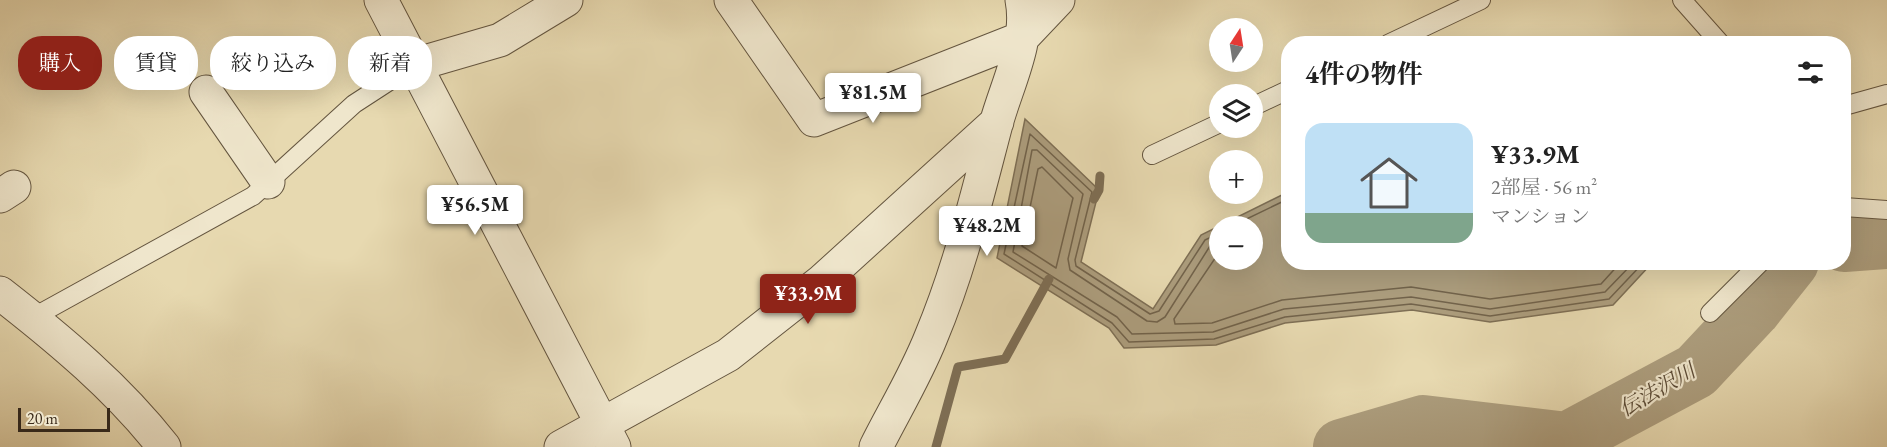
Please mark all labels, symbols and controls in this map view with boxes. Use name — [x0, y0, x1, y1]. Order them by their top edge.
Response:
north arrow — [1209, 18, 1263, 72]
map controls — [1209, 18, 1263, 270]
chip: 購入 — [18, 36, 102, 90]
chip: 賃貸 — [114, 36, 198, 90]
chip: 絞り込み — [210, 36, 336, 90]
chip: 新着 — [348, 36, 432, 90]
icon: filters — [1794, 56, 1827, 89]
text: 4件の物件 — [1305, 57, 1423, 91]
pin: ¥81.5M — [824, 73, 922, 124]
text: ¥81.5M — [839, 79, 907, 105]
button: layers — [1209, 84, 1263, 138]
text: ¥33.9M — [1491, 137, 1580, 171]
icon: home — [1353, 147, 1425, 219]
button: + — [1209, 150, 1263, 204]
text: 2部屋 · 56 m² — [1491, 174, 1597, 200]
pin: ¥56.5M — [426, 185, 524, 236]
text: ¥56.5M — [441, 191, 509, 217]
text: マンション — [1491, 203, 1590, 229]
pin: ¥48.2M — [938, 206, 1036, 257]
text: ¥48.2M — [953, 212, 1021, 238]
button: − — [1209, 216, 1263, 270]
pin: ¥33.9M — [759, 274, 857, 325]
text: ¥33.9M — [774, 280, 842, 306]
water label: 伝法沢川 — [1614, 356, 1702, 422]
scale bar — [18, 405, 110, 432]
text: 20 m — [27, 408, 58, 429]

